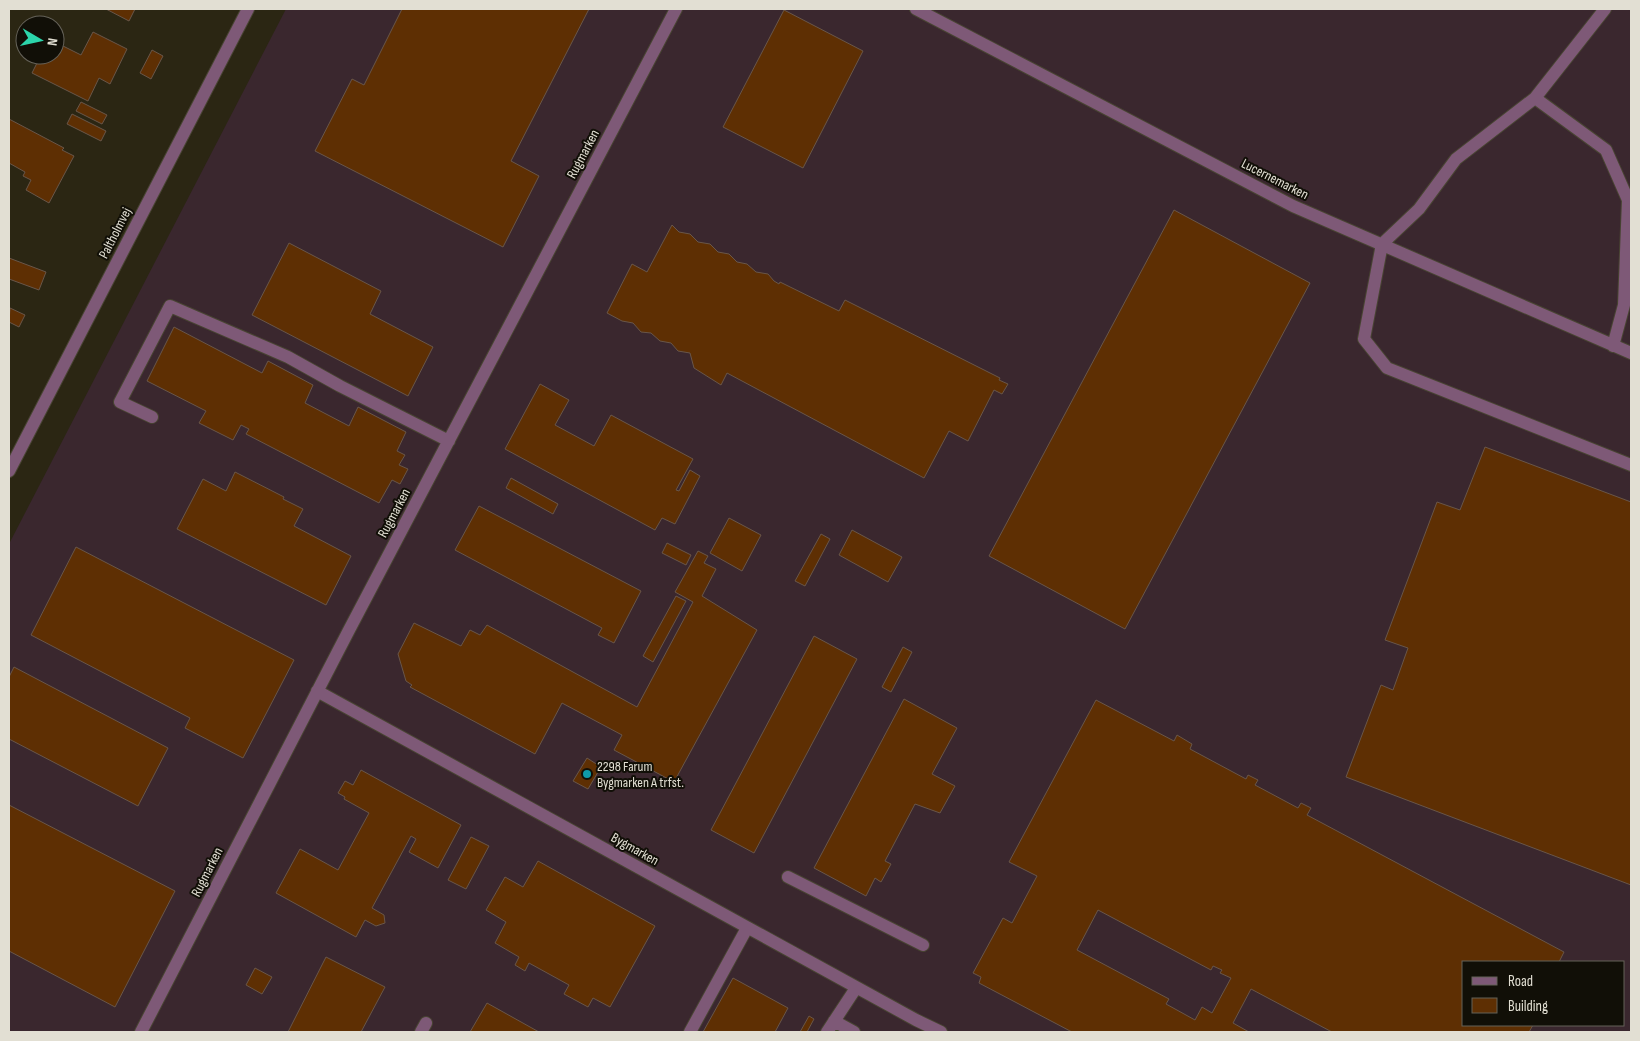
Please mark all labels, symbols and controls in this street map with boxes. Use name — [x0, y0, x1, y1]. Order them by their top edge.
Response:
north arrow — [15, 15, 65, 65]
text: N — [43, 37, 61, 47]
street label: Rugmarken — [563, 127, 603, 181]
street label: Lucernemarken — [1239, 155, 1311, 203]
street label: Paltholmvej — [95, 205, 135, 261]
street label: Rugmarken — [374, 486, 414, 540]
place label: 2298 Farum Bygmarken A trfst. — [597, 758, 684, 791]
marker: 2298 Farum Bygmarken A trfst. — [581, 768, 593, 780]
street label: Bygmarken — [608, 829, 662, 869]
street label: Rugmarken — [187, 845, 227, 899]
legend — [1462, 961, 1625, 1026]
text: Road — [1508, 972, 1533, 991]
text: Building — [1508, 997, 1548, 1016]

